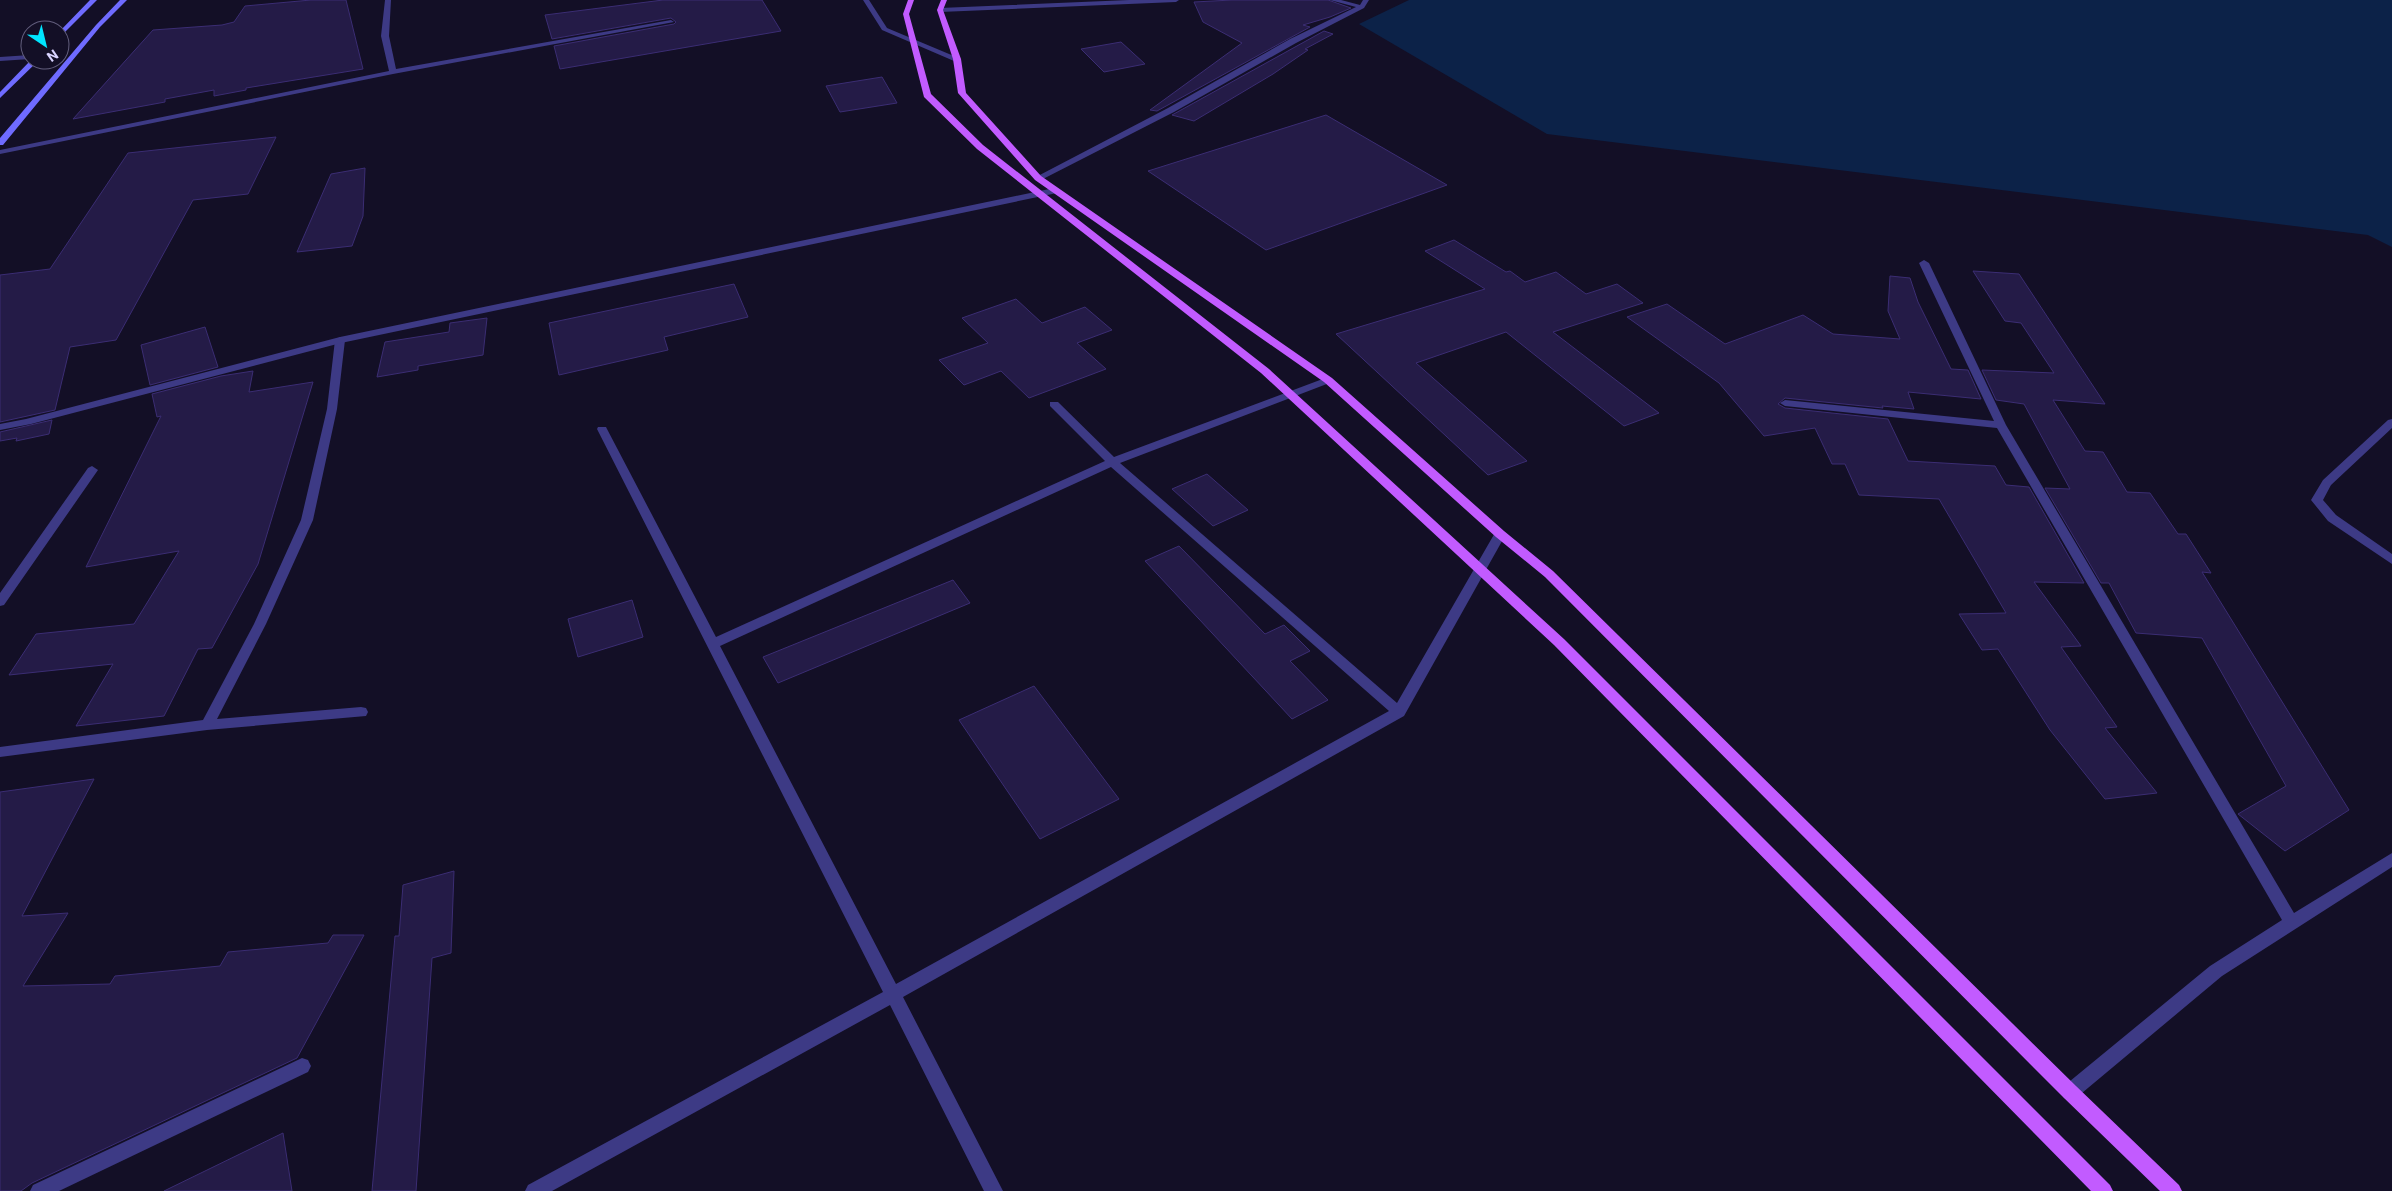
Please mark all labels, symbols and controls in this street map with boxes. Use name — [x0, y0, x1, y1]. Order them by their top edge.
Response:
north arrow — [20, 20, 70, 70]
text: N — [44, 46, 61, 65]

